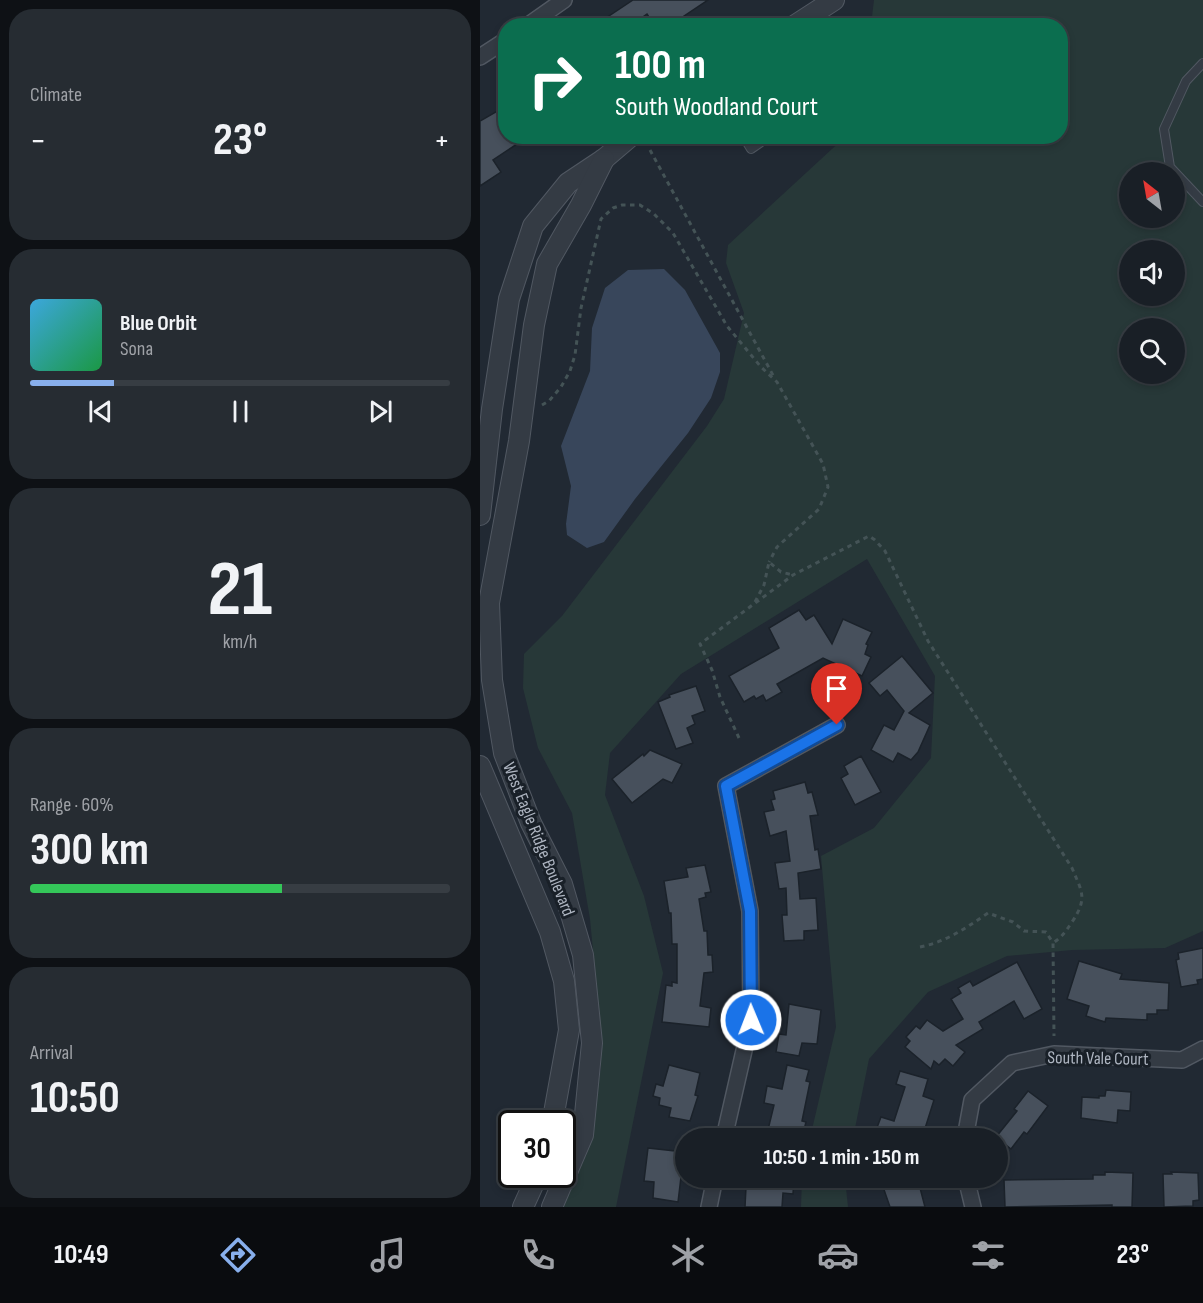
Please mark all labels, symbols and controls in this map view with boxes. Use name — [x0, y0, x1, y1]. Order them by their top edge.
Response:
text: 100 m — [615, 40, 706, 91]
icon: right — [516, 42, 594, 120]
text: Climate — [30, 83, 82, 107]
text: South Woodland Court — [615, 91, 818, 123]
text: 23° — [213, 113, 267, 168]
text: − — [30, 121, 46, 161]
text: + — [434, 121, 450, 161]
north arrow — [1119, 162, 1185, 228]
map controls — [1119, 162, 1185, 384]
button: sound — [1119, 240, 1185, 306]
text: Blue Orbit — [120, 310, 197, 337]
button: search — [1119, 318, 1185, 384]
text: Sona — [120, 337, 153, 361]
icon: previous — [84, 395, 117, 428]
icon: pause — [224, 395, 257, 428]
icon: next — [364, 395, 397, 428]
text: 21 — [208, 544, 272, 637]
text: km/h — [223, 630, 257, 654]
pin — [811, 663, 862, 725]
icon: arrive — [820, 672, 853, 705]
street label: West Eagle Ridge Boulevard — [498, 759, 579, 919]
text: Range · 60% — [30, 793, 114, 817]
text: 300 km — [30, 823, 149, 878]
position arrow — [719, 988, 783, 1052]
text: Arrival — [30, 1041, 73, 1065]
street label: South Vale Court — [1047, 1047, 1149, 1070]
text: 10:50 — [30, 1071, 120, 1126]
speed limit sign: 30 — [498, 1110, 576, 1188]
text: 10:50 · 1 min · 150 m — [764, 1144, 919, 1171]
icon: directions — [217, 1234, 259, 1276]
icon: music — [367, 1234, 409, 1276]
icon: phone — [517, 1234, 559, 1276]
icon: climate — [667, 1234, 709, 1276]
icon: car — [817, 1234, 859, 1276]
icon: filters — [967, 1234, 1009, 1276]
text: 10:49 — [54, 1239, 109, 1271]
text: 23° — [1117, 1239, 1149, 1271]

